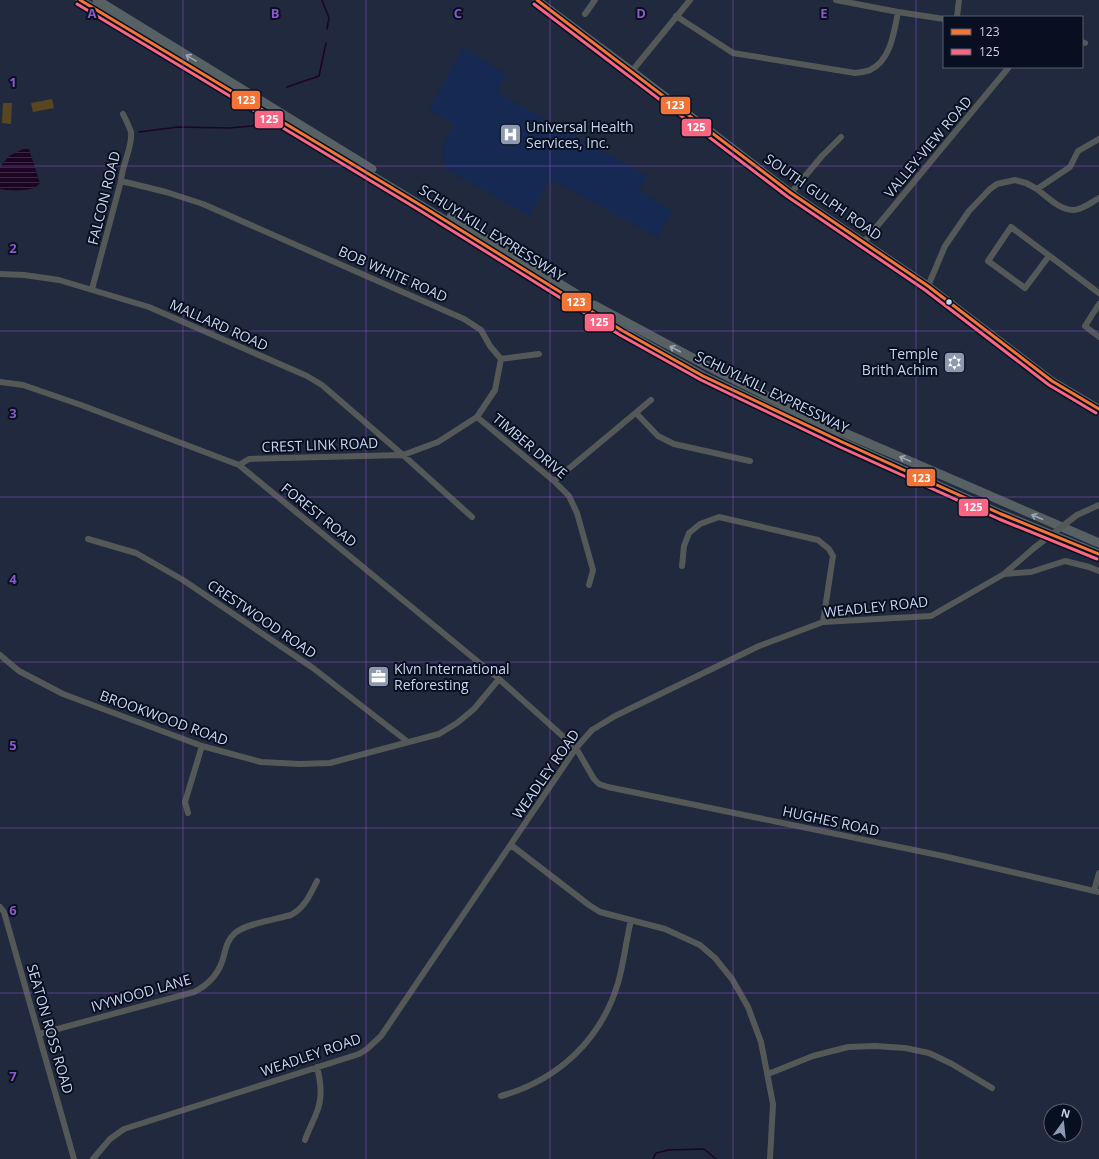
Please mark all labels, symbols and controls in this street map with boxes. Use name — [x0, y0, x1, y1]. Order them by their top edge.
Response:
text: A — [88, 4, 97, 22]
text: B — [271, 4, 280, 22]
text: C — [454, 4, 462, 22]
text: D — [636, 4, 646, 22]
text: E — [820, 4, 828, 22]
legend — [943, 16, 1083, 68]
text: 123 — [979, 23, 1000, 40]
text: 125 — [979, 43, 1000, 60]
one-way arrow — [185, 54, 197, 62]
text: 1 — [9, 73, 17, 91]
line badge: 123 — [231, 90, 261, 110]
text: 123 — [237, 92, 255, 107]
street label: VALLEY-VIEW ROAD — [879, 92, 976, 201]
line badge: 123 — [660, 96, 691, 115]
text: 123 — [666, 97, 684, 112]
line badge: 125 — [254, 110, 284, 129]
text: 125 — [260, 111, 278, 126]
place label: Universal Health Services, Inc. — [526, 117, 634, 152]
line badge: 125 — [681, 118, 712, 137]
text: 125 — [687, 119, 705, 134]
hospital icon: Universal Health Services, Inc. — [498, 122, 524, 148]
street label: FALCON ROAD — [83, 149, 124, 247]
street label: SOUTH GULPH ROAD — [761, 149, 886, 244]
street label: SCHUYLKILL EXPRESSWAY — [416, 180, 569, 285]
text: 2 — [9, 239, 17, 257]
street label: BOB WHITE ROAD — [336, 241, 451, 306]
line badge: 123 — [561, 292, 592, 312]
street label: MALLARD ROAD — [167, 294, 271, 355]
text: 123 — [567, 294, 585, 309]
unlabelled marker — [944, 297, 954, 307]
line badge: 125 — [584, 313, 615, 332]
text: 125 — [590, 314, 608, 329]
place label: Temple Brith Achim — [862, 344, 938, 379]
one-way arrow — [669, 345, 681, 352]
street label: SCHUYLKILL EXPRESSWAY — [692, 346, 852, 437]
synagogue icon: Temple Brith Achim — [941, 349, 967, 375]
text: 3 — [9, 404, 17, 422]
street label: TIMBER DRIVE — [489, 409, 572, 483]
street label: CREST LINK ROAD — [261, 433, 379, 456]
one-way arrow — [900, 455, 912, 463]
line badge: 123 — [906, 468, 936, 487]
text: 123 — [912, 470, 930, 485]
street label: FOREST ROAD — [278, 478, 361, 551]
line badge: 125 — [958, 498, 989, 517]
text: 125 — [964, 499, 982, 514]
one-way arrow — [1032, 512, 1044, 520]
text: 4 — [9, 570, 17, 588]
street label: CRESTWOOD ROAD — [204, 575, 321, 662]
street label: WEADLEY ROAD — [823, 592, 929, 621]
place label: Klvn International Reforesting — [394, 659, 510, 694]
office icon: Klvn International Reforesting — [365, 664, 391, 690]
street label: BROOKWOOD ROAD — [97, 686, 231, 750]
street label: WEADLEY ROAD — [508, 725, 583, 822]
text: 5 — [9, 736, 17, 754]
street label: HUGHES ROAD — [781, 801, 881, 840]
text: 6 — [9, 901, 17, 919]
street label: SEATON ROSS ROAD — [23, 962, 78, 1096]
street label: IVYWOOD LANE — [89, 969, 193, 1016]
street label: WEADLEY ROAD — [258, 1028, 363, 1081]
text: 7 — [9, 1067, 17, 1085]
north arrow — [1043, 1103, 1083, 1143]
text: N — [1059, 1104, 1072, 1121]

